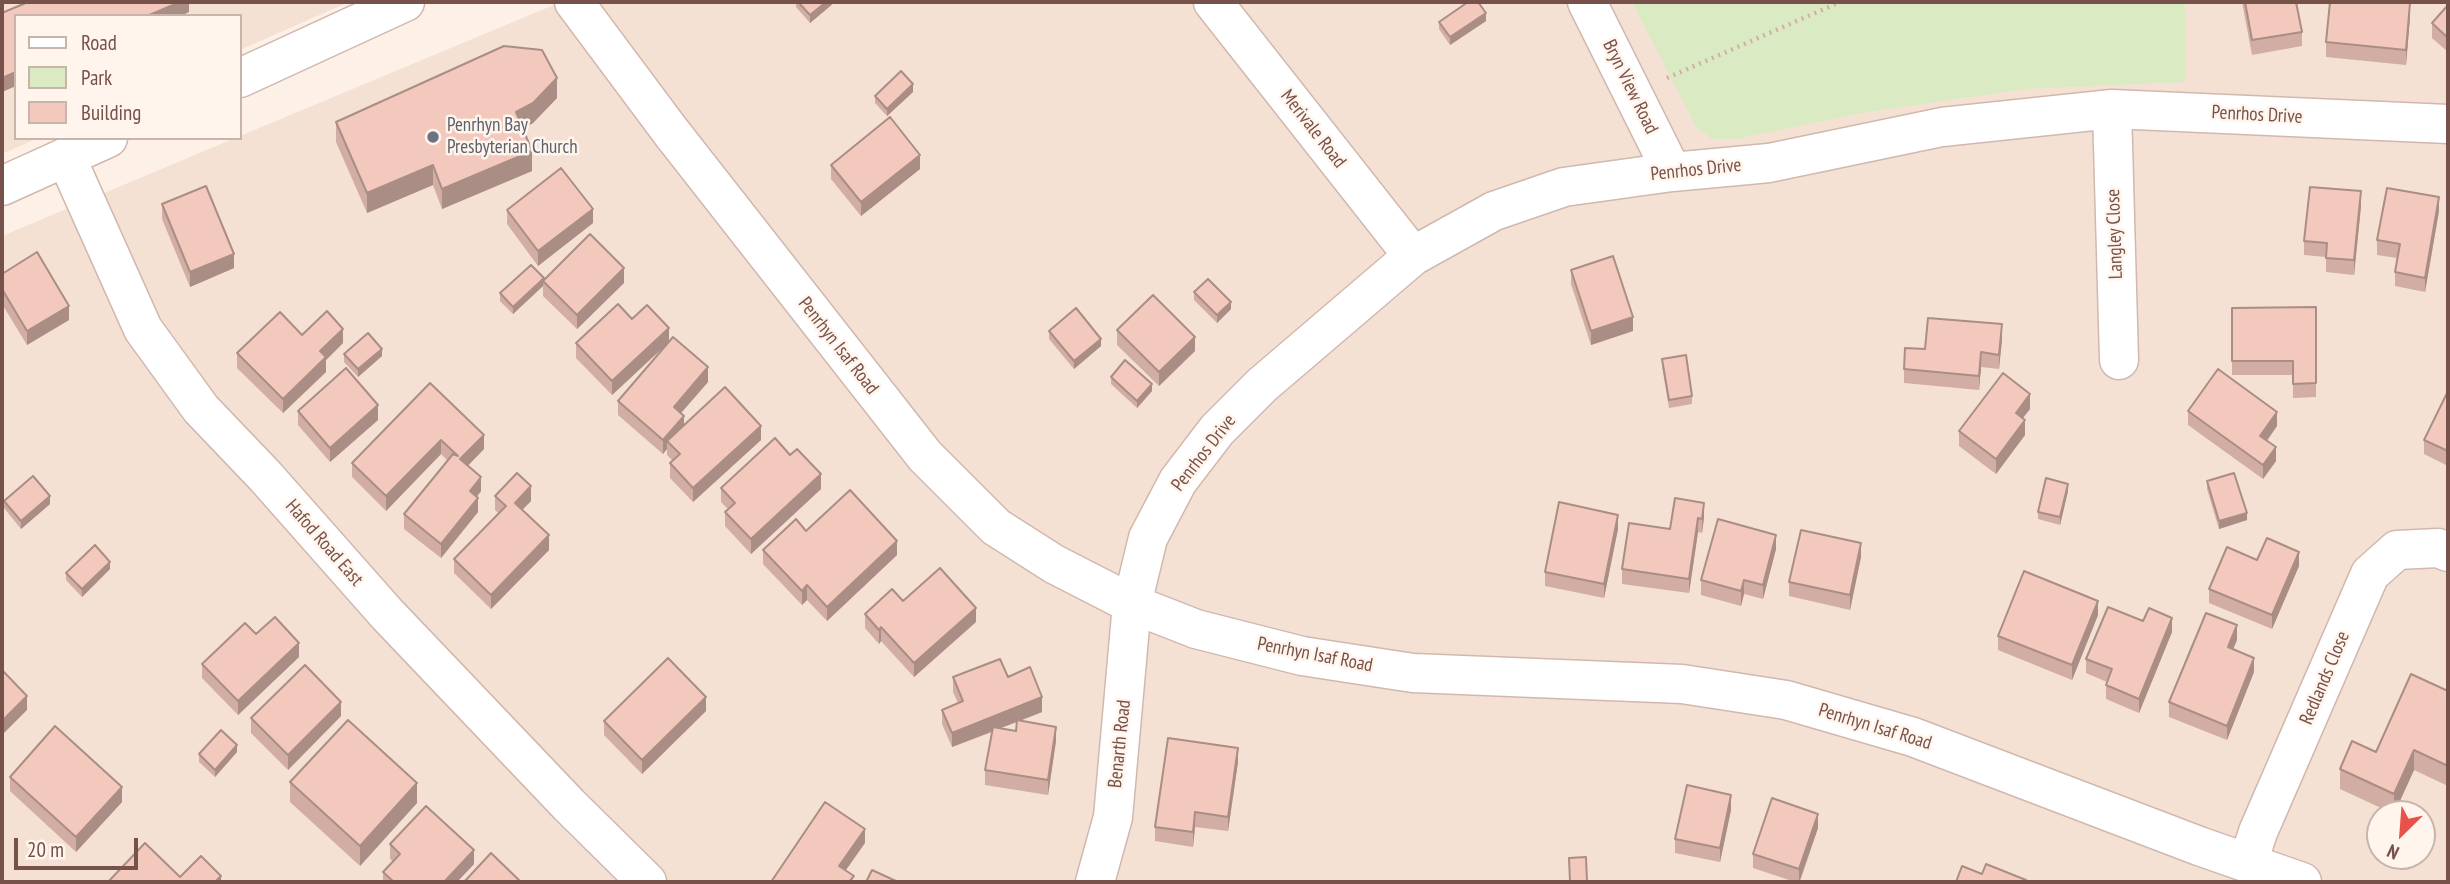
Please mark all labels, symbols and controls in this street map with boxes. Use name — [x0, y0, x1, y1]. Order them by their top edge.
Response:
legend — [14, 14, 242, 140]
text: Road — [81, 29, 117, 56]
street label: Bryn View Road — [1597, 36, 1663, 138]
text: Park — [81, 64, 112, 91]
street label: Merivale Road — [1275, 85, 1351, 173]
text: Building — [81, 99, 141, 126]
street label: Penrhos Drive — [2211, 101, 2303, 129]
place label: Penrhyn Bay Presbyterian Church — [447, 115, 578, 159]
marker: Penrhyn Bay Presbyterian Church — [425, 129, 441, 145]
street label: Penrhos Drive — [1650, 154, 1742, 186]
street label: Langley Close — [2102, 188, 2128, 280]
street label: Penrhyn Isaf Road — [793, 293, 883, 399]
street label: Penrhos Drive — [1167, 410, 1241, 496]
street label: Hafod Road East — [280, 495, 368, 591]
street label: Redlands Close — [2295, 628, 2355, 728]
street label: Penrhyn Isaf Road — [1255, 633, 1375, 677]
street label: Benarth Road — [1104, 699, 1136, 789]
street label: Penrhyn Isaf Road — [1816, 699, 1934, 755]
north arrow — [2366, 800, 2436, 870]
scale bar — [18, 824, 142, 868]
text: 20 m — [27, 836, 64, 863]
text: N — [2383, 839, 2403, 865]

